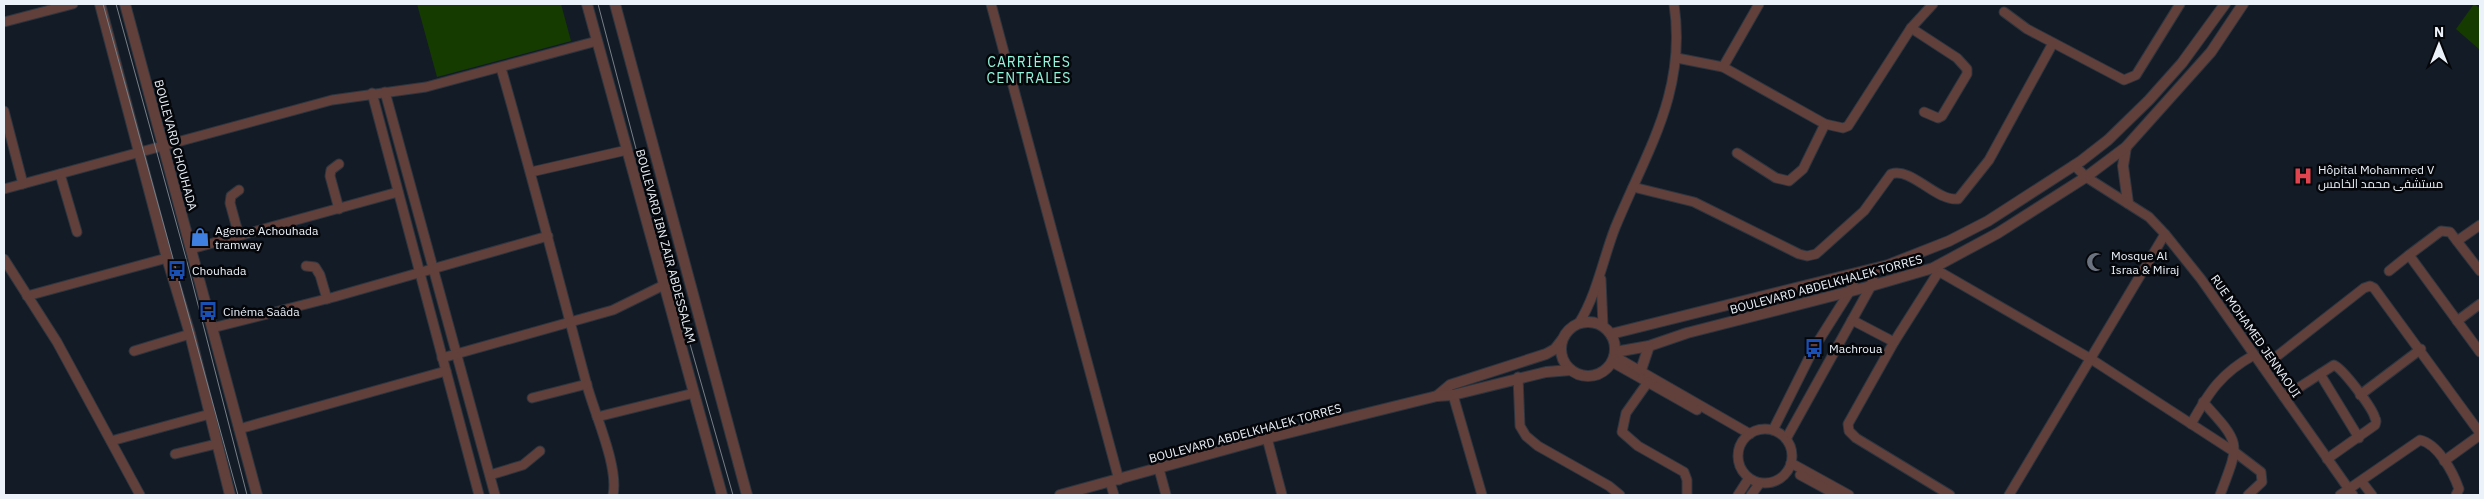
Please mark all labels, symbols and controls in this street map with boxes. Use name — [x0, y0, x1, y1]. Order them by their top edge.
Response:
north arrow — [2414, 20, 2464, 70]
text: N — [2434, 23, 2444, 41]
district label: CARRIÈRES CENTRALES — [986, 52, 1072, 87]
street label: BOULEVARD CHOUHADA — [151, 78, 201, 212]
street label: BOULEVARD IBN ZAIR ABDESSALAM — [633, 147, 699, 345]
place label: Hôpital Mohammed V مستشفى محمد الخامس — [2318, 162, 2443, 191]
hospital icon: Hôpital Mohammed V مستشفى محمد الخامس — [2292, 165, 2314, 187]
place label: Agence Achouhada tramway — [215, 223, 319, 252]
shop icon: Agence Achouhada tramway — [189, 226, 211, 248]
place label: Mosque Al Israa & Miraj — [2111, 248, 2179, 277]
street label: BOULEVARD ABDELKHALEK TORRES — [1728, 251, 1924, 317]
mosque icon: Mosque Al Israa & Miraj — [2085, 251, 2107, 273]
bus stop icon: Chouhada — [166, 259, 188, 281]
place label: Chouhada — [192, 263, 247, 278]
street label: RUE MOHAMED JENNAOUI — [2208, 272, 2304, 400]
bus stop icon: Cinéma Saâda — [197, 300, 219, 322]
place label: Cinéma Saâda — [223, 304, 300, 319]
bus stop icon: Machroua — [1803, 337, 1825, 359]
place label: Machroua — [1829, 341, 1883, 356]
street label: BOULEVARD ABDELKHALEK TORRES — [1147, 400, 1343, 466]

